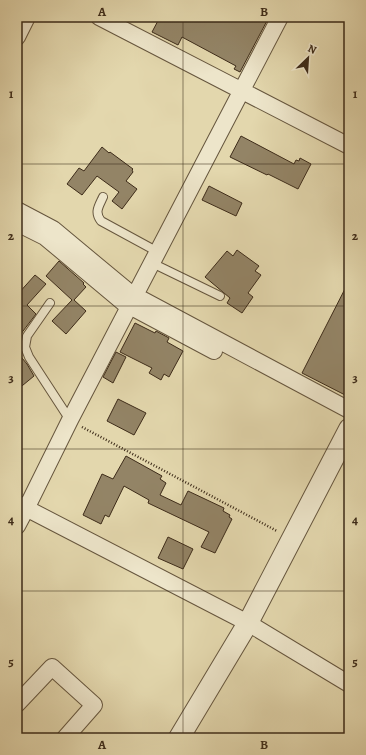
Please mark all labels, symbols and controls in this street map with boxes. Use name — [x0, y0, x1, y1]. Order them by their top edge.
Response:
text: A — [97, 3, 107, 20]
text: B — [260, 3, 268, 20]
north arrow — [288, 38, 328, 78]
text: N — [305, 41, 319, 58]
text: 1 — [9, 85, 14, 102]
text: 1 — [353, 85, 358, 102]
text: 2 — [8, 227, 15, 244]
text: 2 — [352, 227, 359, 244]
text: 3 — [8, 369, 14, 386]
text: 3 — [352, 369, 358, 386]
text: 4 — [8, 511, 14, 528]
text: 4 — [352, 511, 358, 528]
text: 5 — [8, 653, 14, 670]
text: 5 — [352, 653, 358, 670]
text: A — [97, 736, 107, 753]
text: B — [260, 736, 268, 753]

